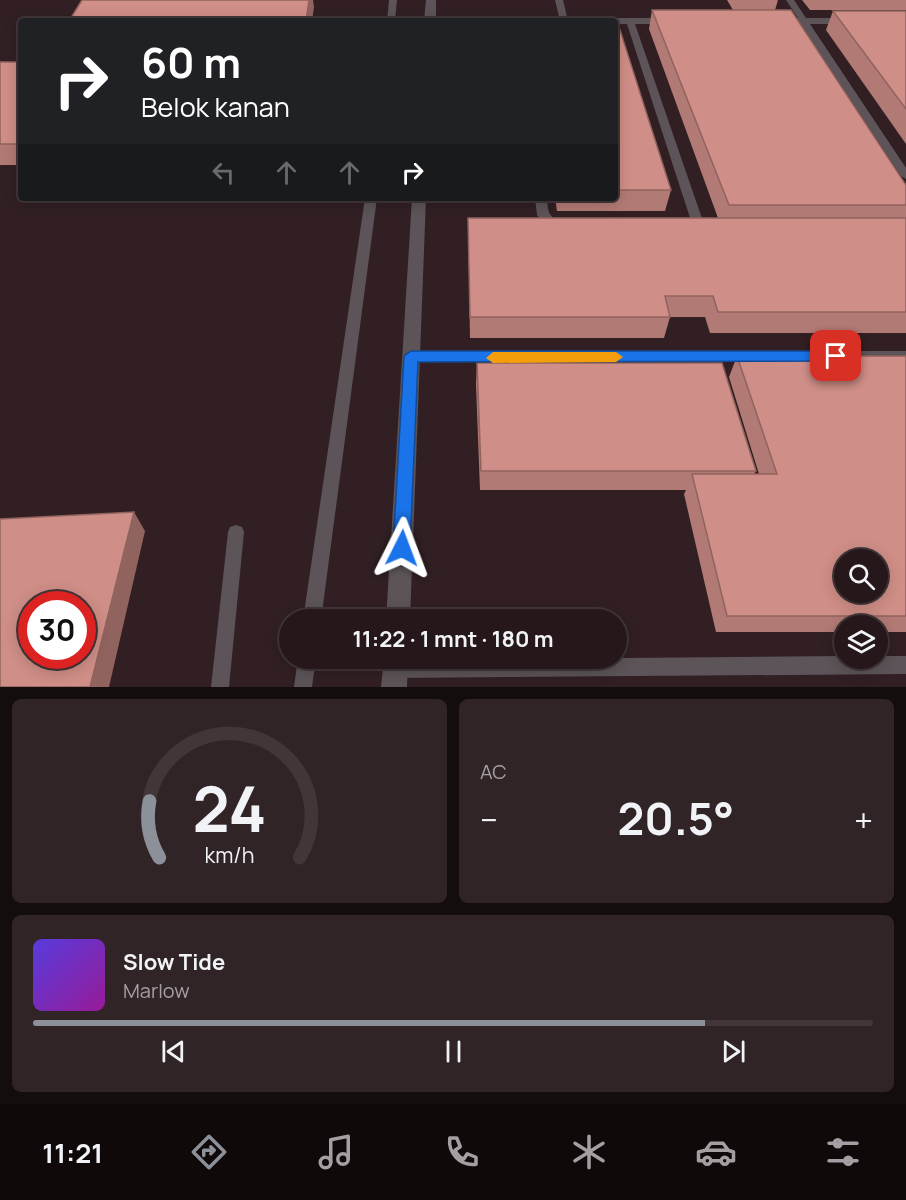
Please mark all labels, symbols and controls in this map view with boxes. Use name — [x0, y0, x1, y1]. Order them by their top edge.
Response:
text: 60 m — [141, 33, 241, 91]
icon: right — [42, 42, 120, 120]
text: Belok kanan — [141, 88, 290, 125]
icon: left — [207, 156, 240, 189]
icon: ahead — [270, 156, 303, 189]
icon: ahead — [333, 156, 366, 189]
icon: right — [396, 156, 429, 189]
pin — [810, 330, 861, 381]
icon: arrive — [819, 339, 852, 372]
position arrow — [370, 516, 434, 580]
map controls — [834, 549, 888, 669]
button: search — [834, 549, 888, 603]
speed limit sign: 30 — [18, 591, 96, 669]
button: layers — [834, 615, 888, 669]
text: 11:22 · 1 mnt · 180 m — [352, 624, 554, 654]
text: AC — [480, 758, 507, 785]
text: 24 — [193, 765, 266, 851]
text: 20.5° — [618, 787, 734, 849]
text: − — [480, 797, 498, 842]
text: + — [854, 797, 873, 842]
text: km/h — [205, 840, 254, 869]
text: Slow Tide — [123, 947, 225, 977]
text: Marlow — [123, 977, 190, 1004]
icon: previous — [157, 1035, 190, 1068]
icon: pause — [437, 1035, 470, 1068]
icon: next — [717, 1035, 750, 1068]
icon: directions — [188, 1131, 230, 1173]
icon: music — [315, 1131, 357, 1173]
icon: phone — [441, 1131, 483, 1173]
icon: climate — [568, 1131, 610, 1173]
icon: car — [695, 1131, 737, 1173]
icon: filters — [822, 1131, 864, 1173]
text: 11:21 — [42, 1134, 103, 1171]

